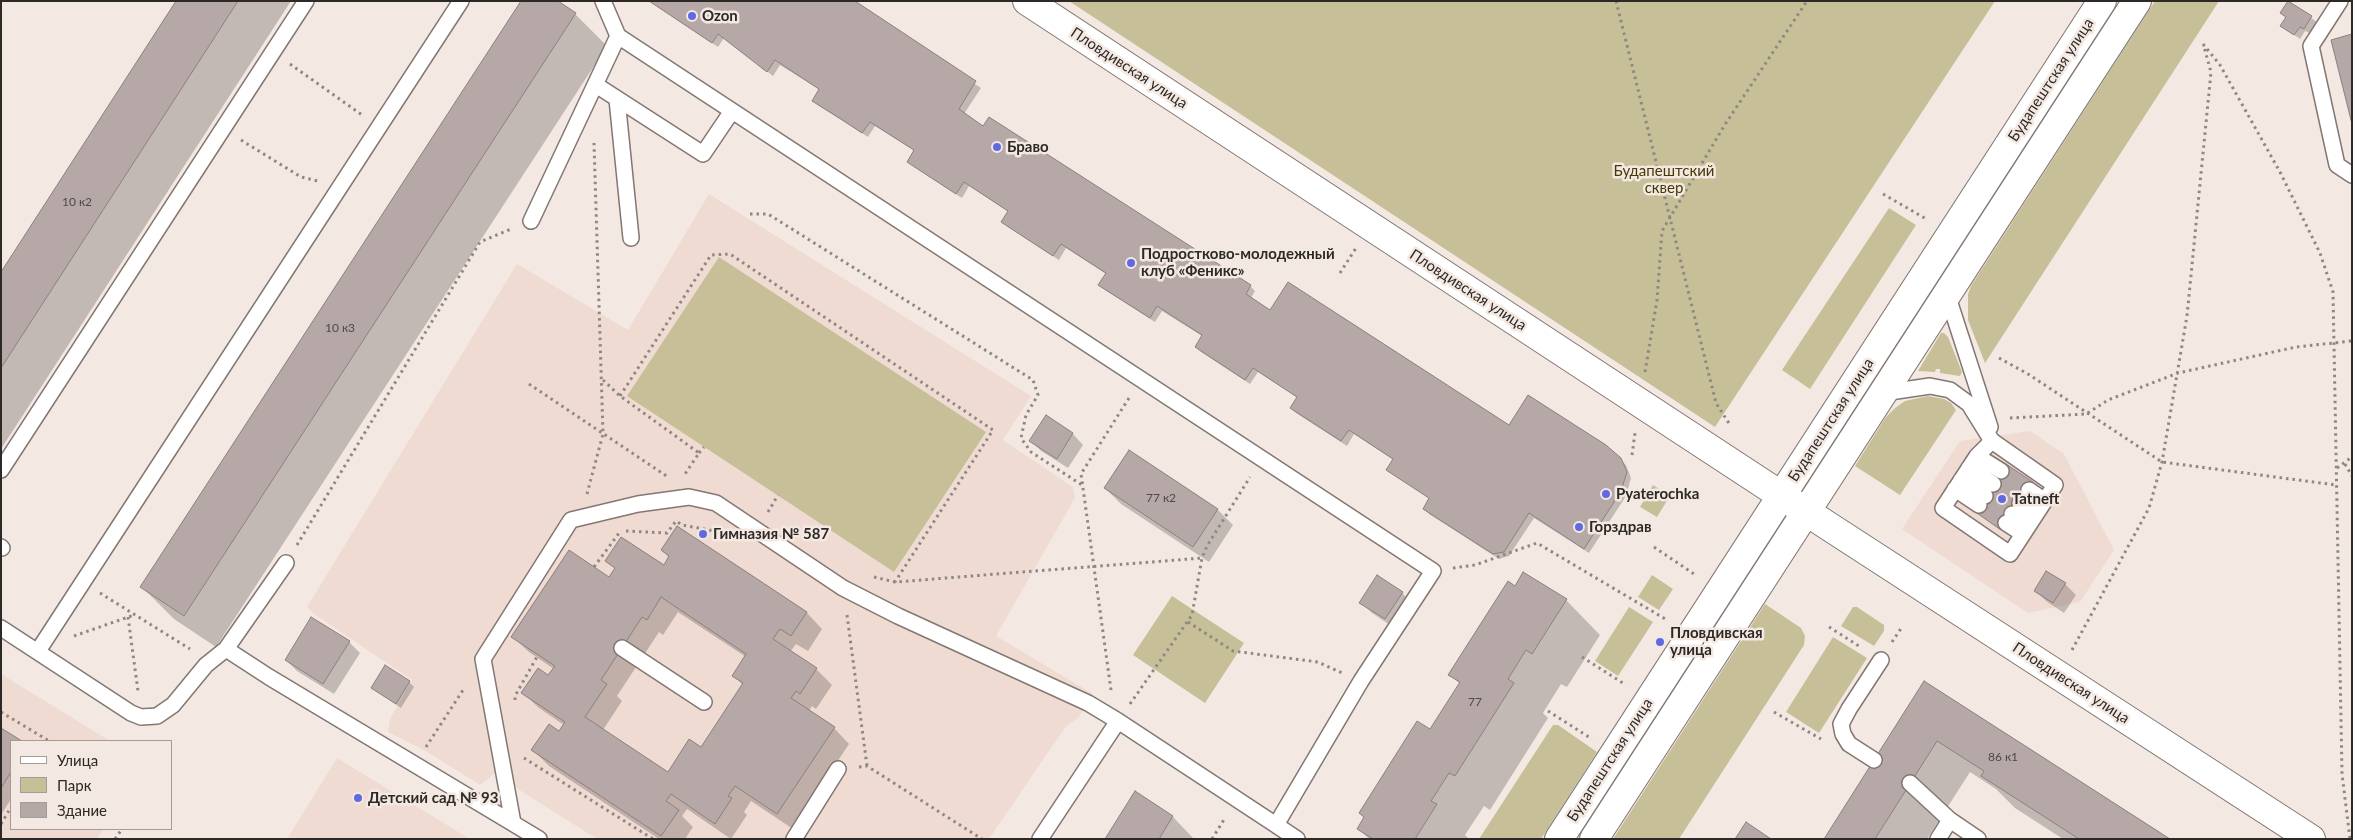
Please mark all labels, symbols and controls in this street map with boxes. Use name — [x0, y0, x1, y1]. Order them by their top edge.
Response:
place label: Ozon — [702, 7, 738, 25]
marker: Ozon — [686, 10, 698, 22]
street label: Будапештская улица — [2004, 15, 2098, 145]
street label: Пловдивская улица — [1067, 24, 1191, 112]
place label: Браво — [1007, 138, 1049, 156]
marker: Браво — [991, 141, 1003, 153]
park label: Будапештский сквер — [1614, 162, 1714, 197]
house number: 10 к2 — [62, 195, 92, 209]
place label: Подростково-молодежный клуб «Феникс» — [1141, 245, 1335, 280]
street label: Пловдивская улица — [1406, 246, 1530, 334]
marker: Подростково-молодежный клуб «Феникс» — [1125, 257, 1137, 269]
house number: 10 к3 — [325, 321, 355, 335]
street label: Будапештская улица — [1784, 355, 1878, 485]
place label: Pyaterochka — [1616, 485, 1699, 503]
marker: Pyaterochka — [1600, 488, 1612, 500]
place label: Tatneft — [2012, 490, 2059, 508]
house number: 77 к2 — [1146, 491, 1176, 505]
marker: Tatneft — [1996, 493, 2008, 505]
place label: Горздрав — [1589, 518, 1651, 536]
marker: Горздрав — [1573, 521, 1585, 533]
place label: Гимназия № 587 — [713, 525, 829, 543]
marker: Гимназия № 587 — [697, 528, 709, 540]
place label: Пловдивская улица — [1670, 624, 1763, 659]
marker: Пловдивская улица — [1654, 636, 1666, 648]
street label: Пловдивская улица — [2009, 639, 2133, 727]
house number: 77 — [1468, 695, 1482, 709]
street label: Будапештская улица — [1563, 695, 1657, 825]
legend — [10, 740, 172, 830]
house number: 86 к1 — [1988, 750, 2018, 764]
text: Улица — [57, 751, 98, 769]
text: Парк — [57, 776, 91, 794]
place label: Детский сад № 93 — [368, 789, 498, 807]
marker: Детский сад № 93 — [352, 792, 364, 804]
text: Здание — [57, 801, 107, 819]

